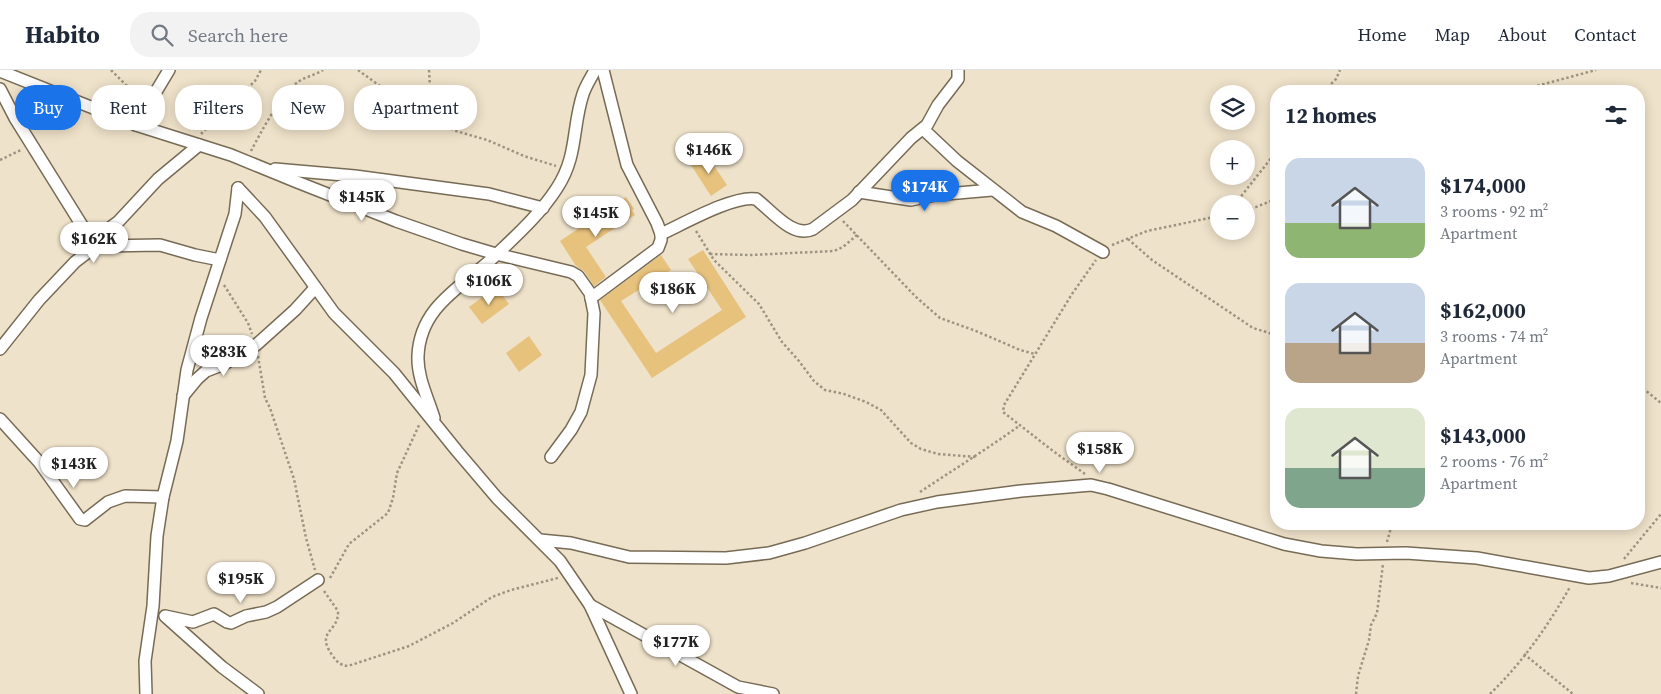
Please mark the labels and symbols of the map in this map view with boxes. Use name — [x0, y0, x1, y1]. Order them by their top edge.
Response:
pin: $146K — [674, 132, 744, 175]
pin: $174K — [890, 170, 960, 212]
pin: $145K — [327, 180, 397, 222]
pin: $145K — [561, 196, 631, 238]
pin: $162K — [59, 222, 129, 264]
pin: $106K — [454, 264, 524, 306]
pin: $186K — [638, 272, 708, 314]
pin: $283K — [189, 334, 259, 377]
pin: $158K — [1065, 432, 1135, 474]
pin: $143K — [39, 446, 109, 489]
pin: $195K — [206, 562, 276, 604]
pin: $177K — [641, 624, 711, 667]

